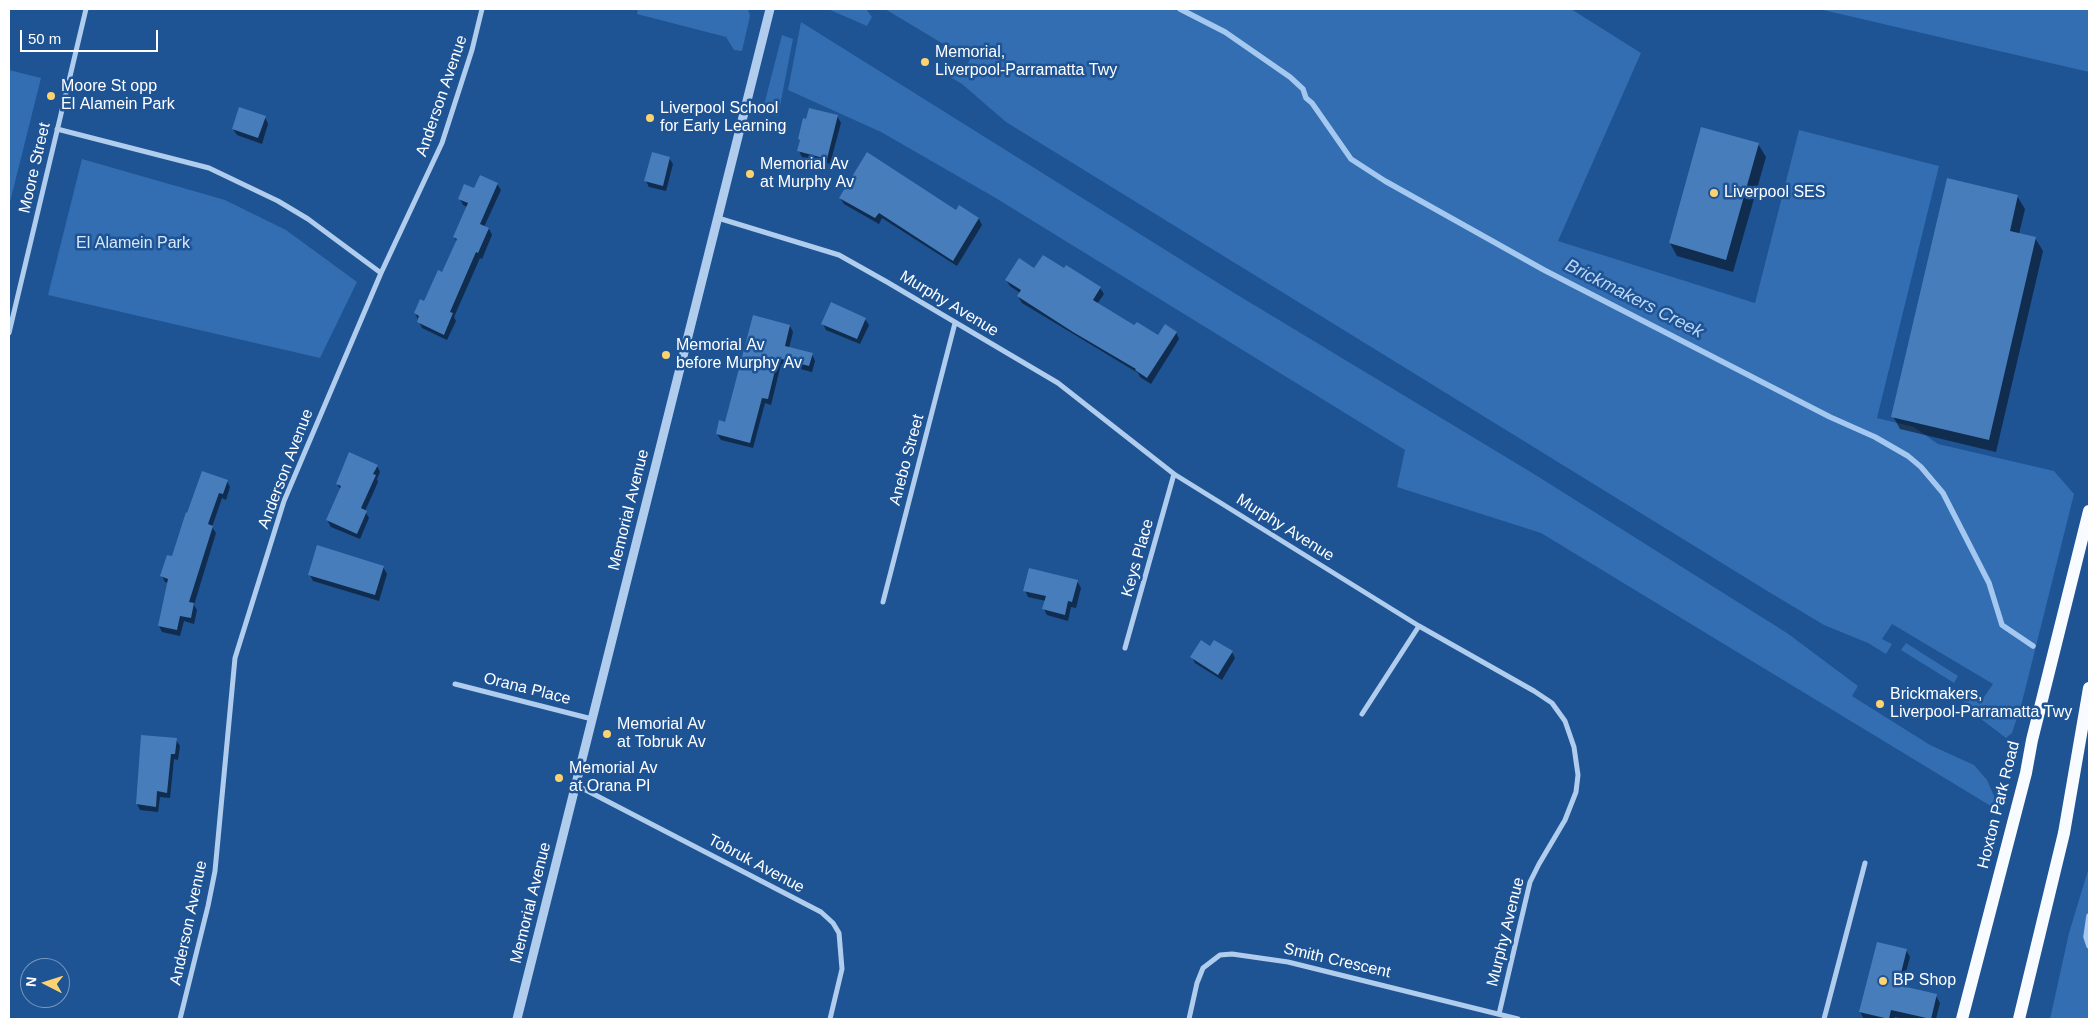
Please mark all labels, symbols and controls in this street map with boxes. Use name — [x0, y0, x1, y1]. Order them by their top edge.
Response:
scale bar — [22, 20, 160, 52]
text: 50 m — [28, 30, 61, 47]
street label: Anderson Avenue — [412, 33, 472, 159]
place label: Memorial, Liverpool-Parramatta Twy — [935, 43, 1117, 81]
marker: Memorial, Liverpool-Parramatta Twy — [919, 56, 931, 68]
place label: Moore St opp El Alamein Park — [61, 77, 175, 115]
marker: Moore St opp El Alamein Park — [45, 90, 57, 102]
place label: Liverpool School for Early Learning — [660, 99, 786, 137]
marker: Liverpool School for Early Learning — [644, 112, 656, 124]
street label: Moore Street — [15, 121, 55, 215]
place label: Memorial Av at Murphy Av — [760, 155, 854, 193]
marker: Memorial Av at Murphy Av — [744, 168, 756, 180]
place label: Liverpool SES — [1724, 183, 1825, 203]
marker: Liverpool SES — [1708, 187, 1720, 199]
park label: El Alamein Park — [76, 234, 190, 254]
water label: Brickmakers Creek — [1561, 255, 1707, 343]
street label: Murphy Avenue — [896, 267, 1002, 341]
place label: Memorial Av before Murphy Av — [676, 336, 802, 374]
marker: Memorial Av before Murphy Av — [660, 349, 672, 361]
street label: Anderson Avenue — [254, 406, 318, 532]
street label: Anebo Street — [886, 412, 928, 508]
street label: Memorial Avenue — [605, 447, 653, 573]
street label: Murphy Avenue — [1233, 490, 1337, 566]
street label: Keys Place — [1118, 517, 1158, 599]
street label: Orana Place — [482, 669, 572, 709]
place label: Brickmakers, Liverpool-Parramatta Twy — [1890, 685, 2072, 723]
marker: Brickmakers, Liverpool-Parramatta Twy — [1874, 698, 1886, 710]
place label: Memorial Av at Tobruk Av — [617, 715, 706, 753]
marker: Memorial Av at Tobruk Av — [601, 728, 613, 740]
street label: Hoxton Park Road — [1974, 739, 2024, 871]
place label: Memorial Av at Orana Pl — [569, 759, 658, 797]
marker: Memorial Av at Orana Pl — [553, 772, 565, 784]
street label: Tobruk Avenue — [705, 831, 807, 897]
street label: Memorial Avenue — [507, 840, 555, 966]
street label: Anderson Avenue — [166, 859, 212, 987]
street label: Murphy Avenue — [1483, 875, 1529, 989]
street label: Smith Crescent — [1282, 939, 1392, 983]
north arrow — [20, 958, 70, 1008]
place label: BP Shop — [1893, 971, 1956, 991]
marker: BP Shop — [1877, 975, 1889, 987]
text: N — [23, 976, 39, 988]

